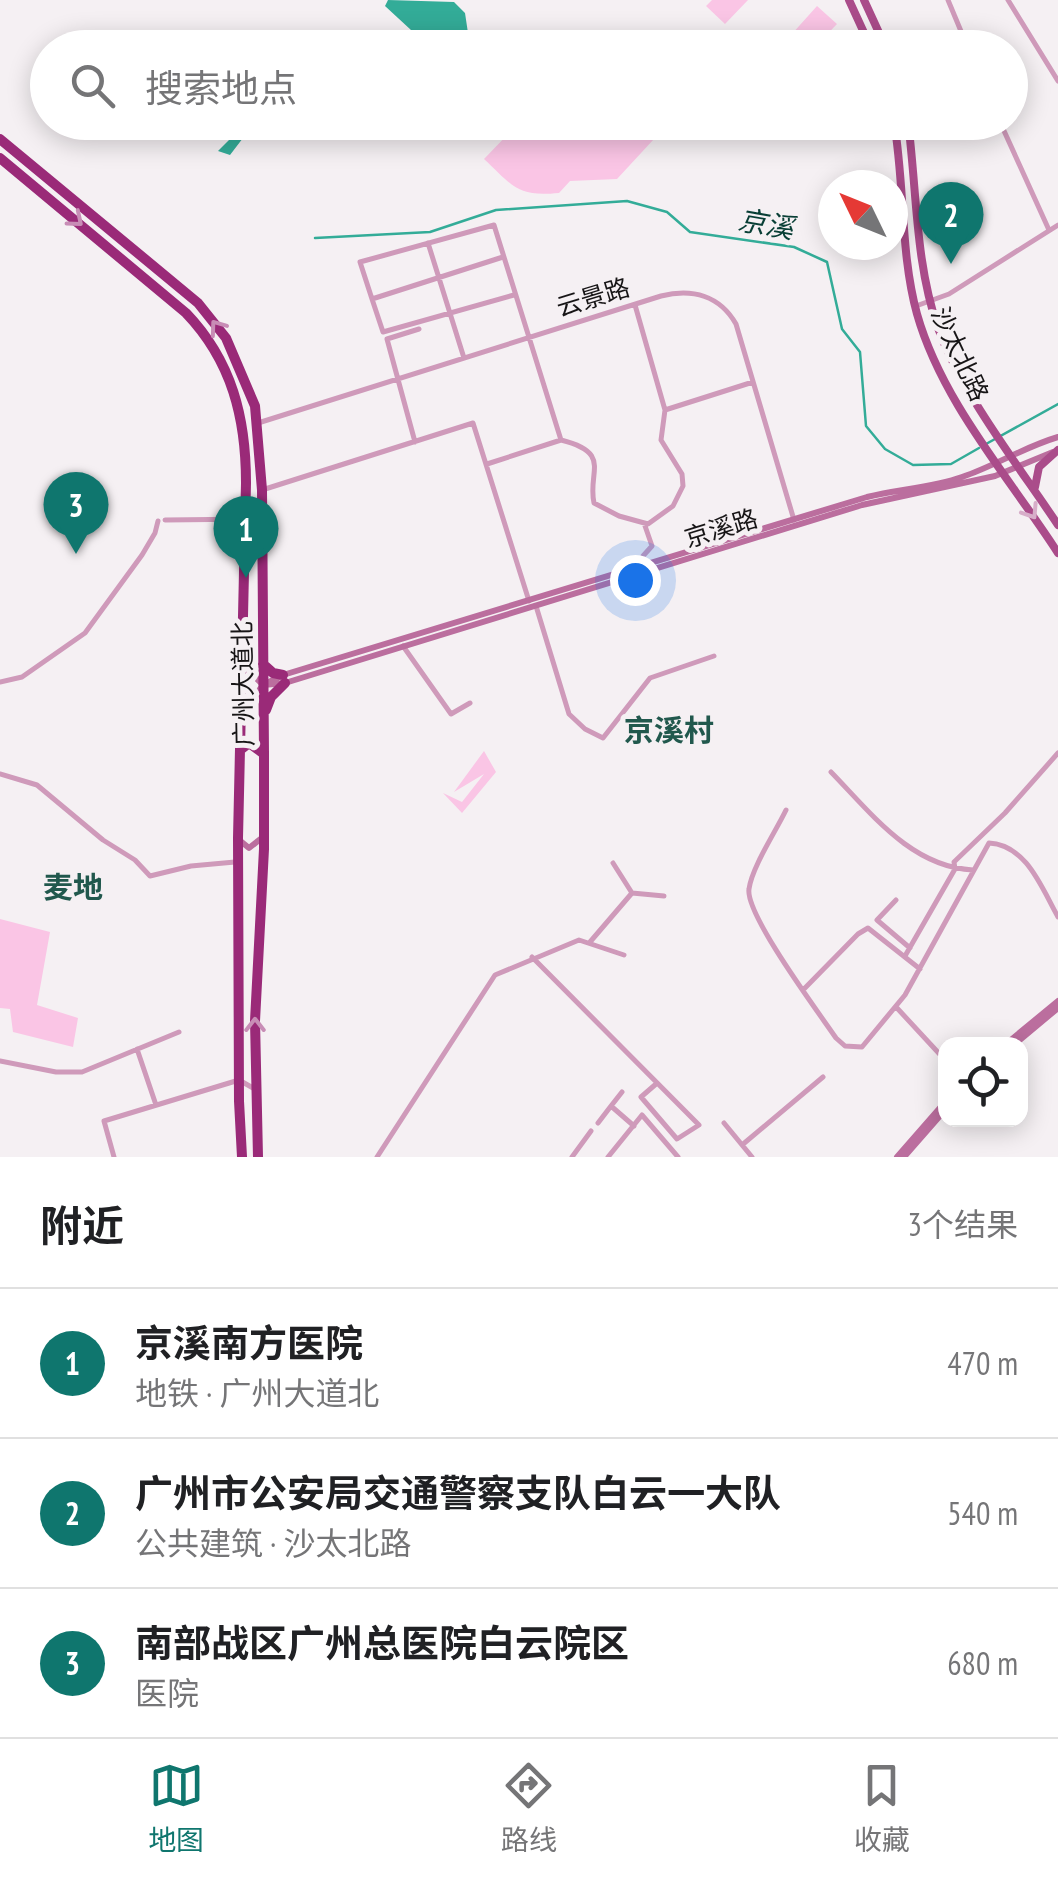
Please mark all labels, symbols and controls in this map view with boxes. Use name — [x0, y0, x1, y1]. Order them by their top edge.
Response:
search box — [30, 30, 1028, 140]
icon: search — [65, 58, 120, 113]
text: 搜索地点 — [145, 63, 297, 112]
north arrow — [818, 170, 908, 260]
pin: 2 — [918, 182, 984, 264]
water label: 京溪 — [735, 200, 800, 247]
one-way arrow — [64, 208, 82, 226]
street label: 云景路 — [552, 271, 634, 323]
street label: 沙太北路 — [924, 302, 996, 406]
one-way arrow — [211, 320, 229, 338]
pin: 3 — [44, 472, 108, 554]
pin: 1 — [214, 496, 278, 578]
street label: 京溪路 — [680, 502, 762, 554]
one-way arrow — [1019, 502, 1038, 520]
your location — [610, 555, 661, 606]
street label: 广州大道北 — [226, 621, 260, 747]
district label: 京溪村 — [624, 710, 714, 749]
district label: 麦地 — [43, 867, 103, 906]
one-way arrow — [244, 1016, 266, 1032]
map controls — [938, 1037, 1028, 1127]
button: locate — [938, 1037, 1028, 1127]
text: 附近 — [40, 1198, 124, 1253]
text: 3个结果 — [908, 1203, 1018, 1245]
text: 京溪南方医院 — [135, 1318, 363, 1367]
text: 1 — [65, 1342, 80, 1384]
text: 470 m — [947, 1342, 1018, 1384]
text: 地铁 · 广州大道北 — [135, 1372, 379, 1414]
text: 广州市公安局交通警察支队白云一大队 — [135, 1468, 781, 1517]
text: 2 — [65, 1492, 80, 1534]
text: 540 m — [947, 1492, 1018, 1534]
text: 公共建筑 · 沙太北路 — [135, 1522, 411, 1564]
text: 南部战区广州总医院白云院区 — [135, 1618, 629, 1667]
text: 3 — [65, 1642, 80, 1684]
text: 680 m — [947, 1642, 1018, 1684]
text: 医院 — [135, 1672, 199, 1714]
tab: 地图 — [148, 1758, 204, 1858]
tab: 路线 — [501, 1758, 557, 1858]
tab: 收藏 — [854, 1758, 910, 1858]

